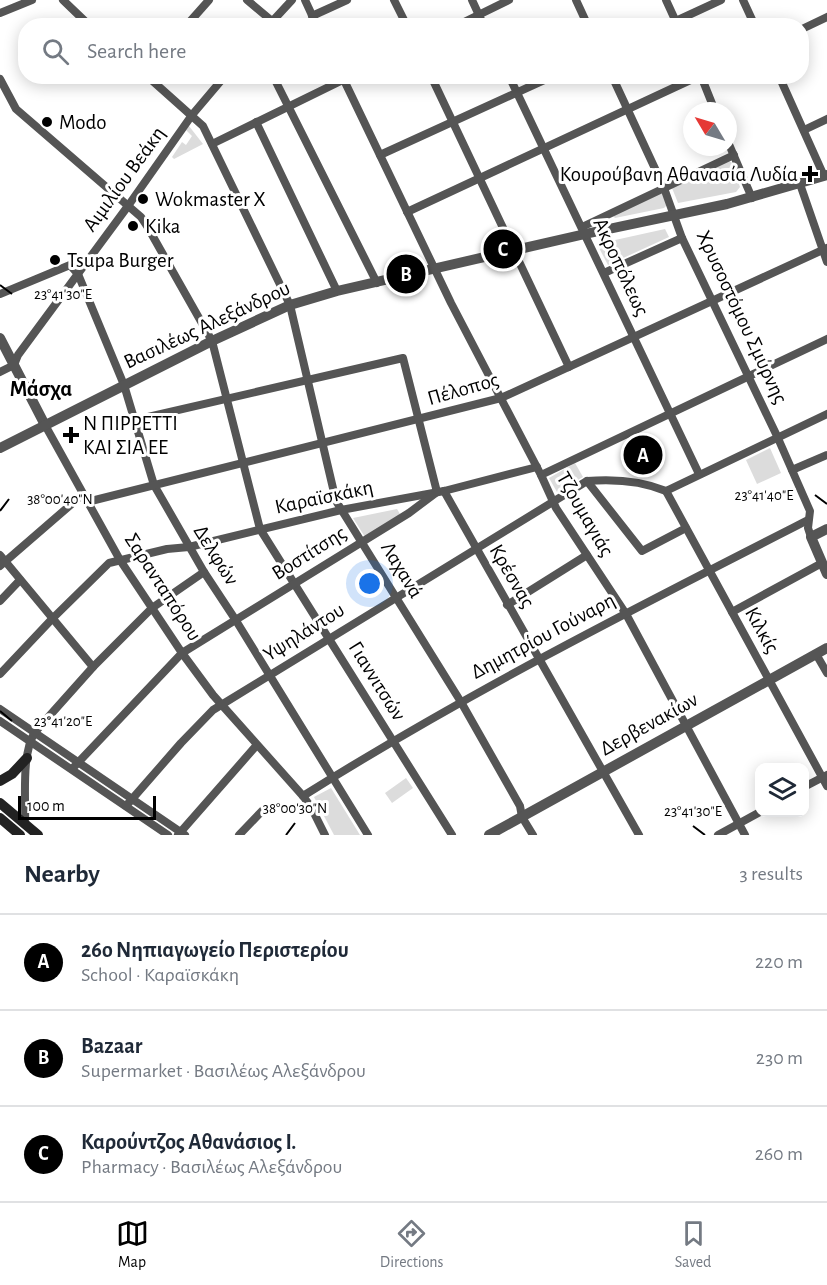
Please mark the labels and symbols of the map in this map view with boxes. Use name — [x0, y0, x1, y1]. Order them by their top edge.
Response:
north arrow — [683, 102, 737, 156]
place label: Modo — [59, 112, 107, 133]
marker: Modo — [40, 115, 54, 129]
street label: Αιμιλίου Βεάκη — [79, 123, 169, 235]
place label: Κουρούβανη Αθανασία Λυδία — [560, 164, 798, 185]
marker: Κουρούβανη Αθανασία Λυδία — [803, 167, 817, 181]
place label: Wokmaster X — [155, 189, 266, 210]
marker: Wokmaster X — [136, 192, 150, 206]
street label: Ακροπόλεως — [589, 215, 653, 319]
place label: Kika — [145, 216, 181, 237]
marker: Kika — [126, 219, 140, 233]
pin: C — [484, 226, 522, 272]
street label: Χρυσοστόμου Σμύρνης — [693, 227, 791, 407]
place label: Tsupa Burger — [67, 250, 174, 271]
pin: B — [386, 252, 426, 296]
marker: Tsupa Burger — [48, 253, 62, 267]
street label: Βασιλέως Αλεξάνδρου — [121, 277, 294, 374]
text: 23°41'30"E — [34, 287, 92, 302]
street label: Πέλοπος — [425, 369, 501, 409]
district label: Μάσχα — [10, 378, 72, 400]
place label: Ν ΠΙΡΡΕΤΤΙ ΚΑΙ ΣΙΑ ΕΕ — [83, 413, 178, 458]
marker: Ν ΠΙΡΡΕΤΤΙ ΚΑΙ ΣΙΑ ΕΕ — [64, 428, 78, 442]
pin: A — [624, 432, 662, 478]
street label: Τζουμαγιάς — [553, 468, 617, 560]
street label: Καραϊσκάκη — [273, 476, 375, 518]
text: 23°41'40"E — [735, 488, 793, 503]
text: 38°00'40"N — [27, 492, 93, 507]
street label: Δελφών — [190, 521, 243, 589]
street label: Βοστίτσης — [268, 522, 350, 584]
street label: Σαρανταπόρου — [121, 529, 205, 645]
street label: Λαχανά — [377, 538, 427, 602]
street label: Κρέσνας — [486, 541, 538, 611]
your location — [355, 569, 384, 598]
street label: Δημητρίου Γούναρη — [467, 589, 619, 683]
street label: Υψηλάντου — [260, 599, 348, 665]
street label: Κιλκίς — [741, 603, 783, 657]
street label: Γιαννιτσών — [344, 638, 410, 724]
street label: Δερβενακίων — [597, 688, 702, 759]
text: 23°41'20"E — [34, 714, 92, 729]
scale bar — [18, 793, 156, 820]
text: 38°00'30"N — [263, 801, 327, 816]
text: 23°41'30"E — [664, 804, 722, 819]

